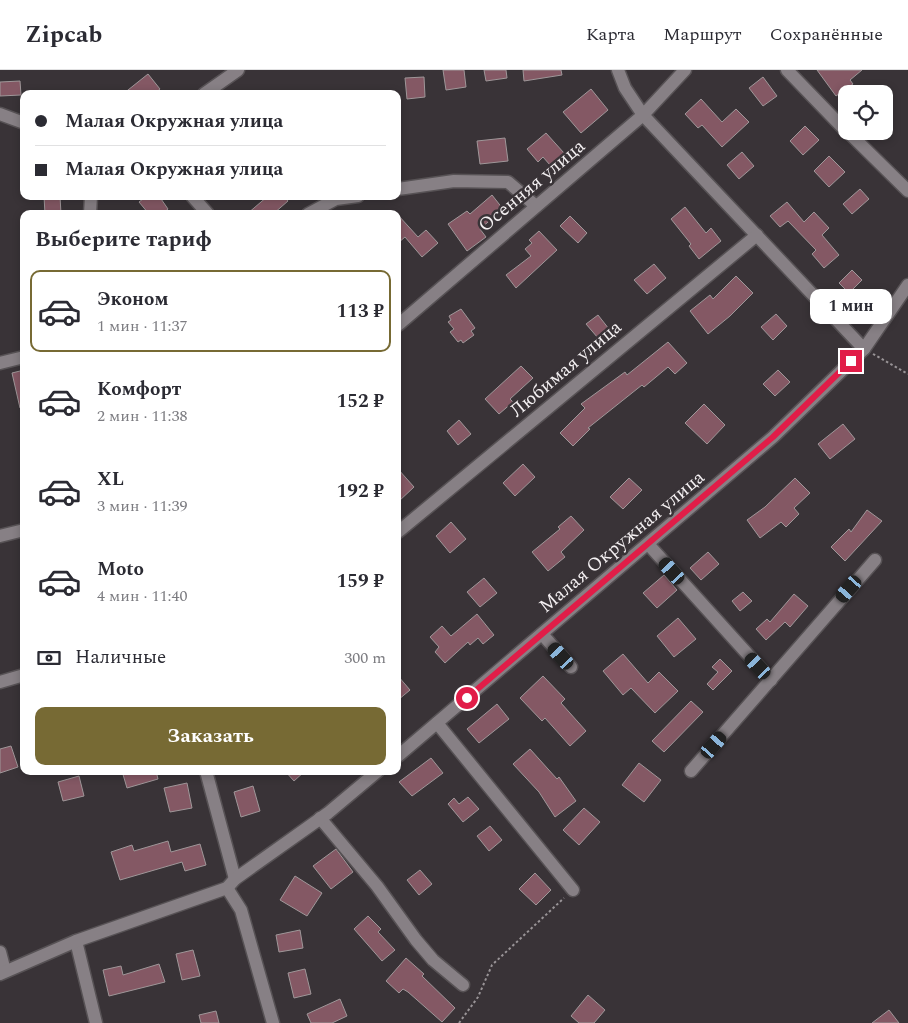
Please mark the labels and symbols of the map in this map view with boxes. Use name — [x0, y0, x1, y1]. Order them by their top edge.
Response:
street label: Осенняя улица — [472, 132, 593, 240]
callout: 1 мин — [810, 288, 892, 324]
street label: Любимая улица — [504, 313, 629, 425]
route end — [840, 350, 862, 372]
street label: Малая Окружная улица — [533, 463, 712, 620]
car — [656, 555, 687, 587]
car — [833, 573, 864, 605]
car — [545, 640, 576, 672]
car — [742, 650, 773, 682]
route start — [456, 687, 478, 709]
car — [698, 729, 729, 761]

